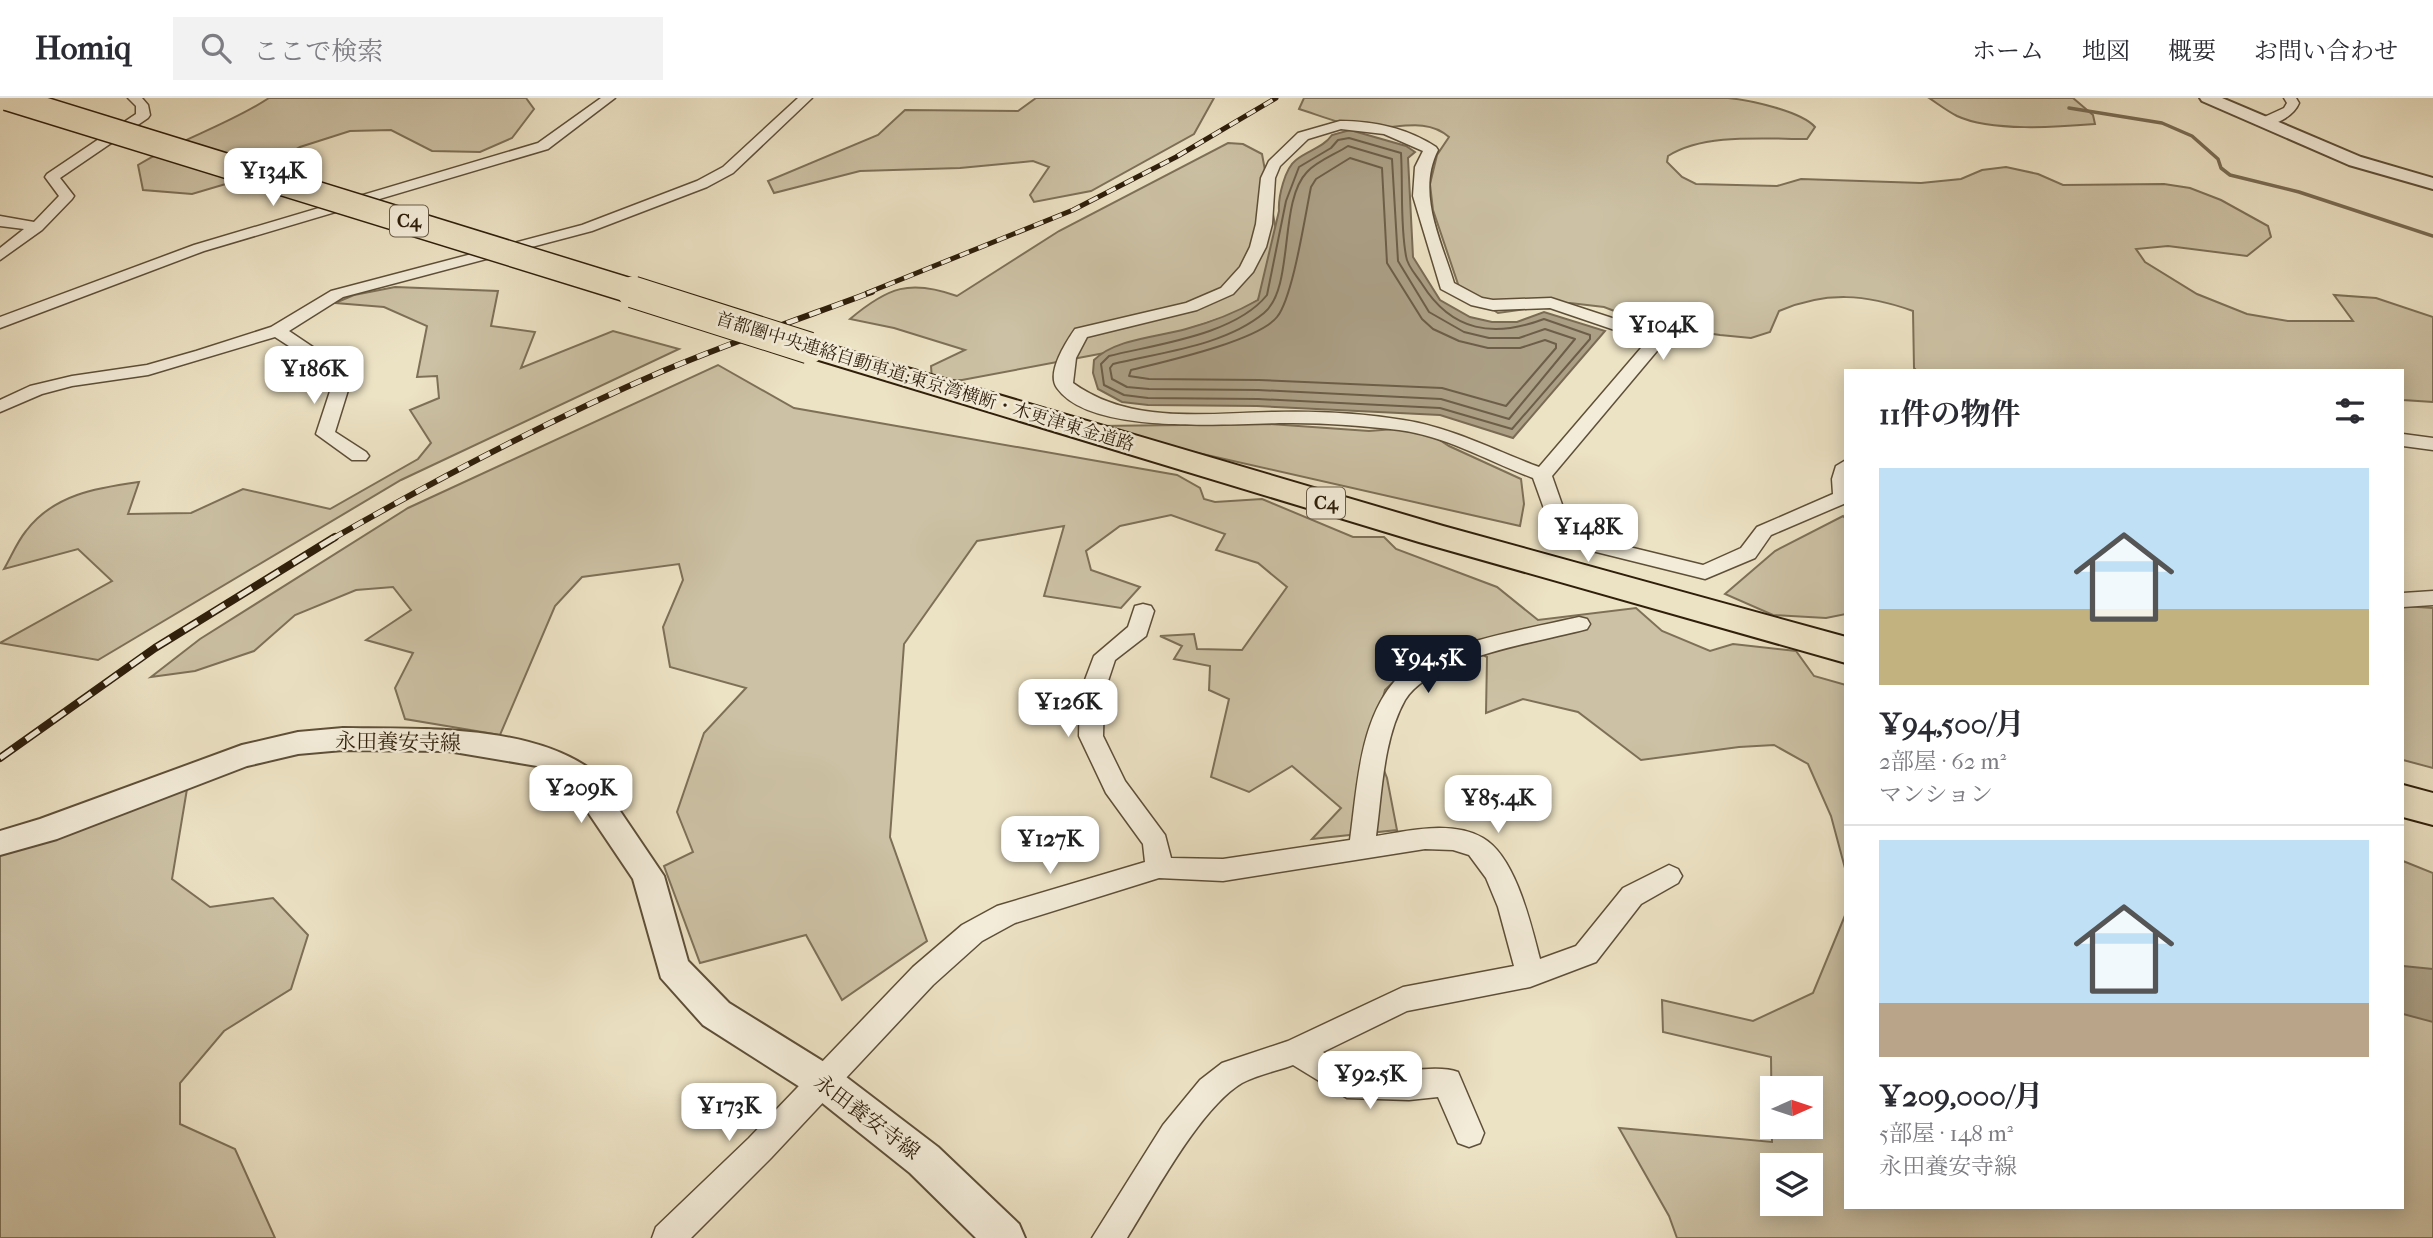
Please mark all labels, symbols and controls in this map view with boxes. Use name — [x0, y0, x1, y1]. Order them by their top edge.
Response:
search box — [173, 17, 663, 80]
text: Homiq — [35, 29, 131, 68]
icon: search — [197, 29, 235, 67]
text: ここで検索 — [253, 36, 383, 67]
text: ホーム — [1972, 37, 2044, 65]
text: 地図 — [2082, 37, 2130, 65]
text: 概要 — [2168, 37, 2216, 65]
text: お問い合わせ — [2254, 37, 2398, 65]
pin: ¥134K — [224, 148, 322, 208]
text: ¥134K — [240, 157, 306, 184]
road number: C4 — [390, 206, 428, 237]
pin: ¥104K — [1614, 302, 1712, 362]
street label: 首都圏中央連絡自動車道;東京湾横断・木更津東金道路 — [713, 308, 1137, 456]
text: ¥104K — [1629, 311, 1697, 338]
pin: ¥186K — [265, 346, 363, 406]
text: ¥186K — [281, 355, 347, 382]
icon: filters — [2331, 392, 2369, 430]
text: 11件の物件 — [1879, 397, 2020, 432]
road number: C4 — [1307, 488, 1345, 518]
pin: ¥148K — [1539, 504, 1637, 564]
text: ¥148K — [1554, 513, 1622, 540]
icon: home — [2061, 514, 2187, 640]
pin: ¥94.5K — [1371, 636, 1485, 695]
text: ¥94.5K — [1391, 644, 1465, 671]
pin: ¥126K — [1019, 680, 1117, 739]
text: ¥126K — [1034, 688, 1102, 715]
text: ¥94,500/月 — [1879, 707, 2025, 742]
street label: 永田養安寺線 — [335, 729, 461, 755]
text: 2部屋 · 62 m² — [1879, 748, 2006, 775]
pin: ¥209K — [532, 766, 630, 825]
text: ¥209K — [545, 774, 617, 801]
pin: ¥85.4K — [1441, 776, 1555, 835]
text: マンション — [1879, 781, 1993, 808]
text: ¥85.4K — [1461, 784, 1535, 811]
pin: ¥127K — [1001, 816, 1099, 876]
text: ¥127K — [1017, 825, 1083, 852]
icon: home — [2061, 886, 2187, 1012]
pin: ¥92.5K — [1313, 1052, 1427, 1111]
text: ¥92.5K — [1334, 1060, 1406, 1087]
street label: 永田養安寺線 — [809, 1070, 925, 1164]
north arrow — [1760, 1076, 1824, 1139]
map controls — [1760, 1076, 1823, 1216]
text: ¥209,000/月 — [1879, 1079, 2043, 1114]
pin: ¥173K — [680, 1084, 778, 1143]
text: ¥173K — [697, 1092, 761, 1119]
text: 5部屋 · 148 m² — [1879, 1120, 2013, 1147]
button: layers — [1760, 1153, 1823, 1216]
text: 永田養安寺線 — [1879, 1153, 2017, 1180]

